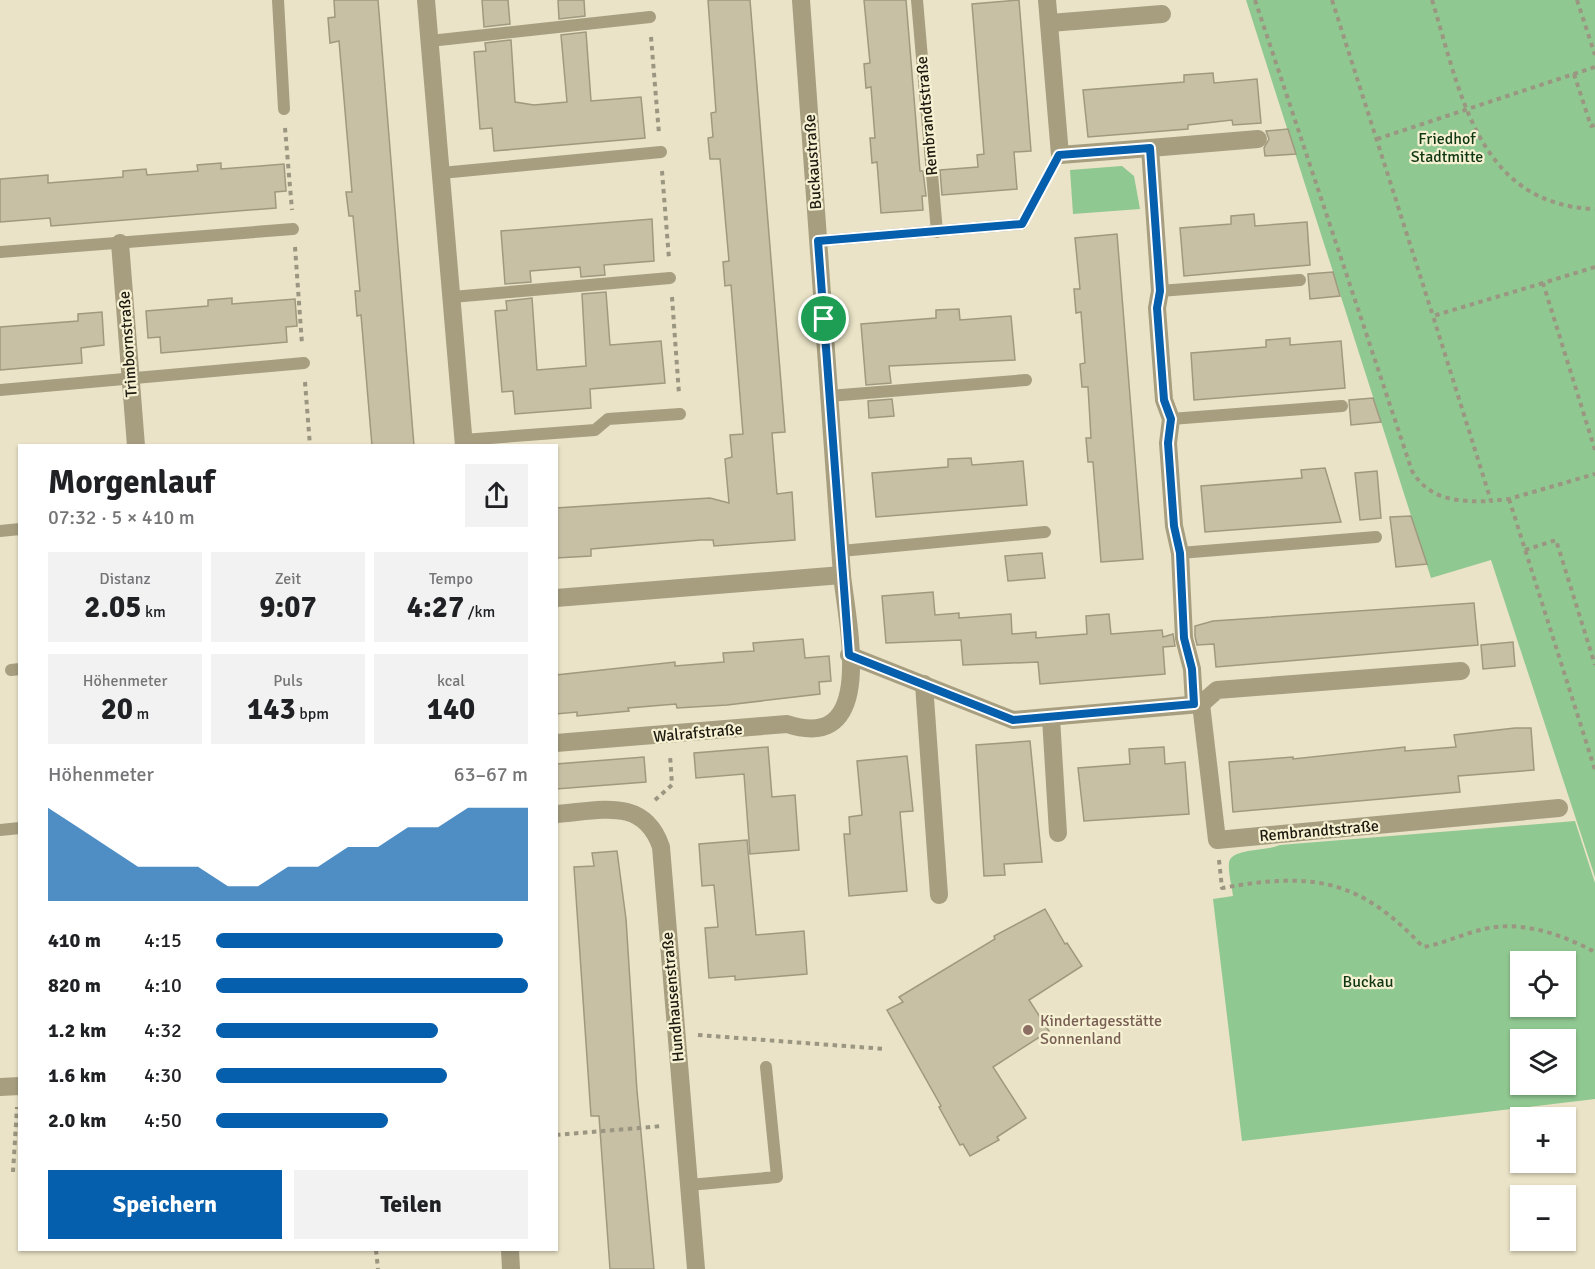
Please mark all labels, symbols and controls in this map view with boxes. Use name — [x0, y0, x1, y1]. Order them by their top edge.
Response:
street label: Rembrandtstraße — [912, 55, 942, 177]
street label: Buckaustraße — [800, 114, 826, 210]
park label: Friedhof Stadtmitte — [1411, 129, 1483, 167]
street label: Trimbornstraße — [114, 290, 142, 398]
pin — [798, 293, 849, 344]
icon: arrive — [807, 302, 840, 335]
text: Morgenlauf — [48, 462, 215, 503]
button: share — [465, 464, 528, 527]
text: 07:32 · 5 × 410 m — [48, 505, 195, 530]
text: Distanz — [99, 569, 151, 589]
text: Zeit — [275, 569, 301, 589]
text: Tempo — [429, 569, 473, 589]
text: 2.05 — [84, 589, 141, 626]
text: 9:07 — [259, 589, 317, 626]
text: 4:27 — [407, 589, 464, 626]
text: km — [141, 602, 166, 622]
text: /km — [464, 602, 495, 622]
text: Höhenmeter — [83, 671, 167, 691]
text: Puls — [273, 671, 303, 691]
text: kcal — [437, 671, 465, 691]
text: 20 — [101, 691, 133, 728]
text: 143 — [247, 691, 296, 728]
text: 140 — [427, 691, 475, 728]
text: m — [133, 704, 149, 724]
text: bpm — [296, 704, 329, 724]
street label: Walrafstraße — [653, 719, 743, 747]
text: Höhenmeter — [48, 762, 154, 787]
text: 63–67 m — [454, 762, 528, 787]
street label: Rembrandtstraße — [1258, 816, 1380, 846]
text: 410 m — [48, 928, 101, 953]
text: 4:15 — [144, 928, 182, 953]
street label: Hundhausenstraße — [657, 931, 689, 1063]
map controls — [1510, 951, 1576, 1251]
button: locate — [1510, 951, 1576, 1017]
park label: Buckau — [1343, 972, 1393, 992]
text: 820 m — [48, 973, 101, 998]
text: 4:10 — [144, 973, 182, 998]
place label: Kindertagesstätte Sonnenland — [1040, 1011, 1162, 1049]
text: 1.2 km — [48, 1018, 106, 1043]
text: 4:32 — [144, 1018, 182, 1043]
marker: Kindertagesstätte Sonnenland — [1021, 1023, 1035, 1037]
button: layers — [1510, 1029, 1576, 1095]
text: 1.6 km — [48, 1063, 106, 1088]
text: 4:30 — [144, 1063, 182, 1088]
button: + — [1510, 1107, 1576, 1173]
text: 2.0 km — [48, 1108, 106, 1133]
text: 4:50 — [144, 1108, 182, 1133]
button: Speichern — [48, 1170, 282, 1239]
button: Teilen — [294, 1170, 528, 1239]
button: − — [1510, 1185, 1576, 1251]

